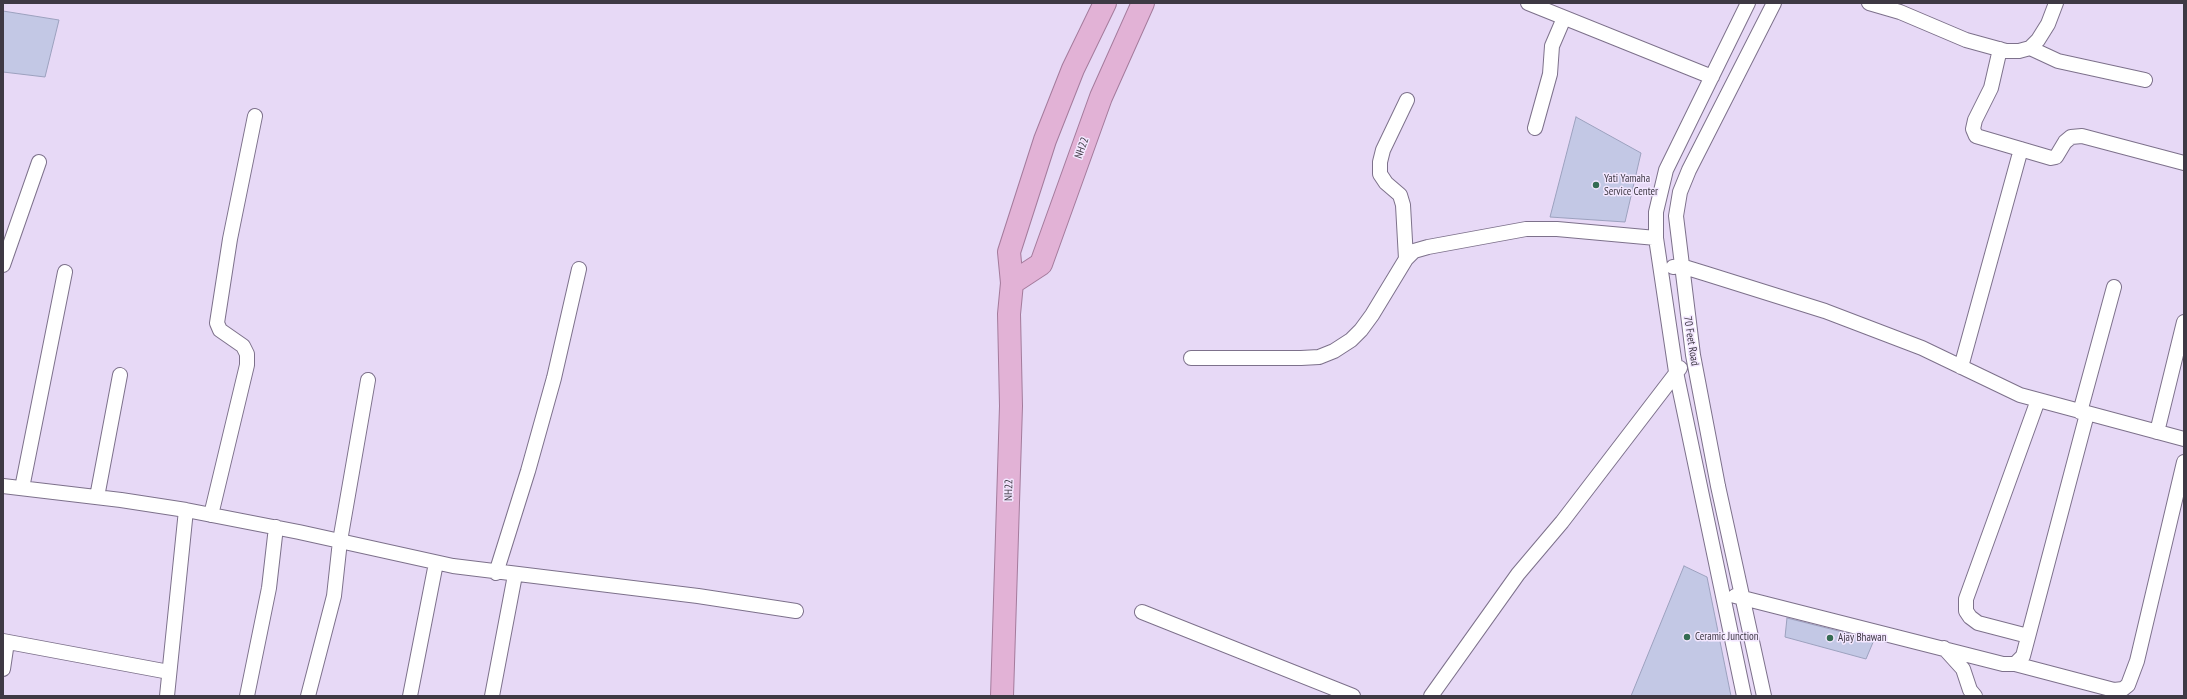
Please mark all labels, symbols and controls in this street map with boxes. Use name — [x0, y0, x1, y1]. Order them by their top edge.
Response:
street label: NH22 — [1072, 136, 1092, 160]
place label: Yati Yamaha Service Center — [1604, 172, 1658, 198]
marker: Yati Yamaha Service Center — [1591, 180, 1601, 190]
street label: 70 Feet Road — [1681, 315, 1701, 367]
street label: NH22 — [1002, 479, 1016, 501]
place label: Ceramic Junction — [1695, 630, 1759, 644]
place label: Ajay Bhawan — [1838, 631, 1887, 645]
marker: Ceramic Junction — [1682, 632, 1692, 642]
marker: Ajay Bhawan — [1825, 633, 1835, 643]

